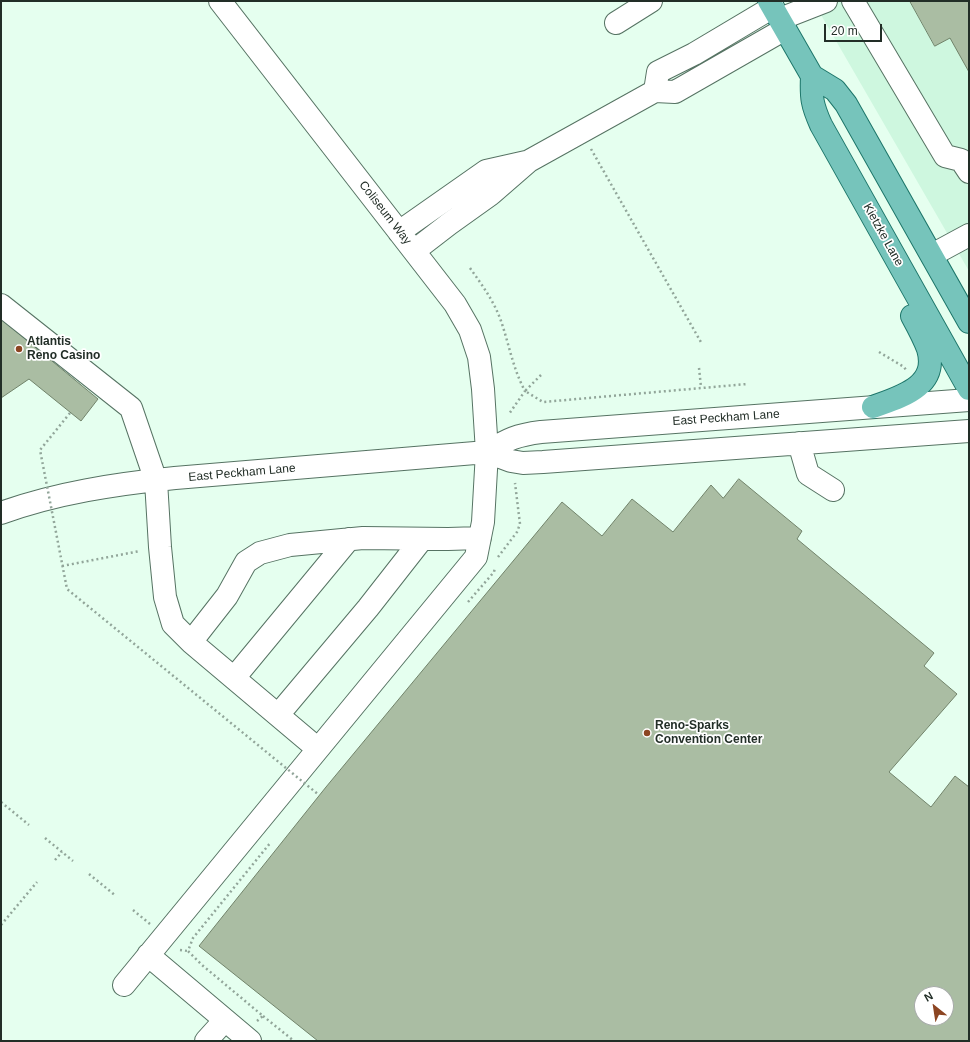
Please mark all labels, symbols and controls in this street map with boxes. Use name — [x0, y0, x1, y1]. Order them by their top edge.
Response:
scale bar — [826, 16, 884, 42]
text: 20 m — [831, 24, 858, 38]
street label: Coliseum Way — [356, 178, 414, 248]
street label: Kietzke Lane — [860, 201, 906, 269]
place label: Atlantis Reno Casino — [27, 335, 100, 363]
marker: Atlantis Reno Casino — [14, 344, 24, 354]
street label: East Peckham Lane — [672, 407, 780, 429]
street label: East Peckham Lane — [188, 461, 296, 485]
place label: Reno-Sparks Convention Center — [655, 719, 762, 747]
marker: Reno-Sparks Convention Center — [642, 728, 652, 738]
north arrow — [914, 986, 954, 1026]
text: N — [922, 989, 935, 1004]

